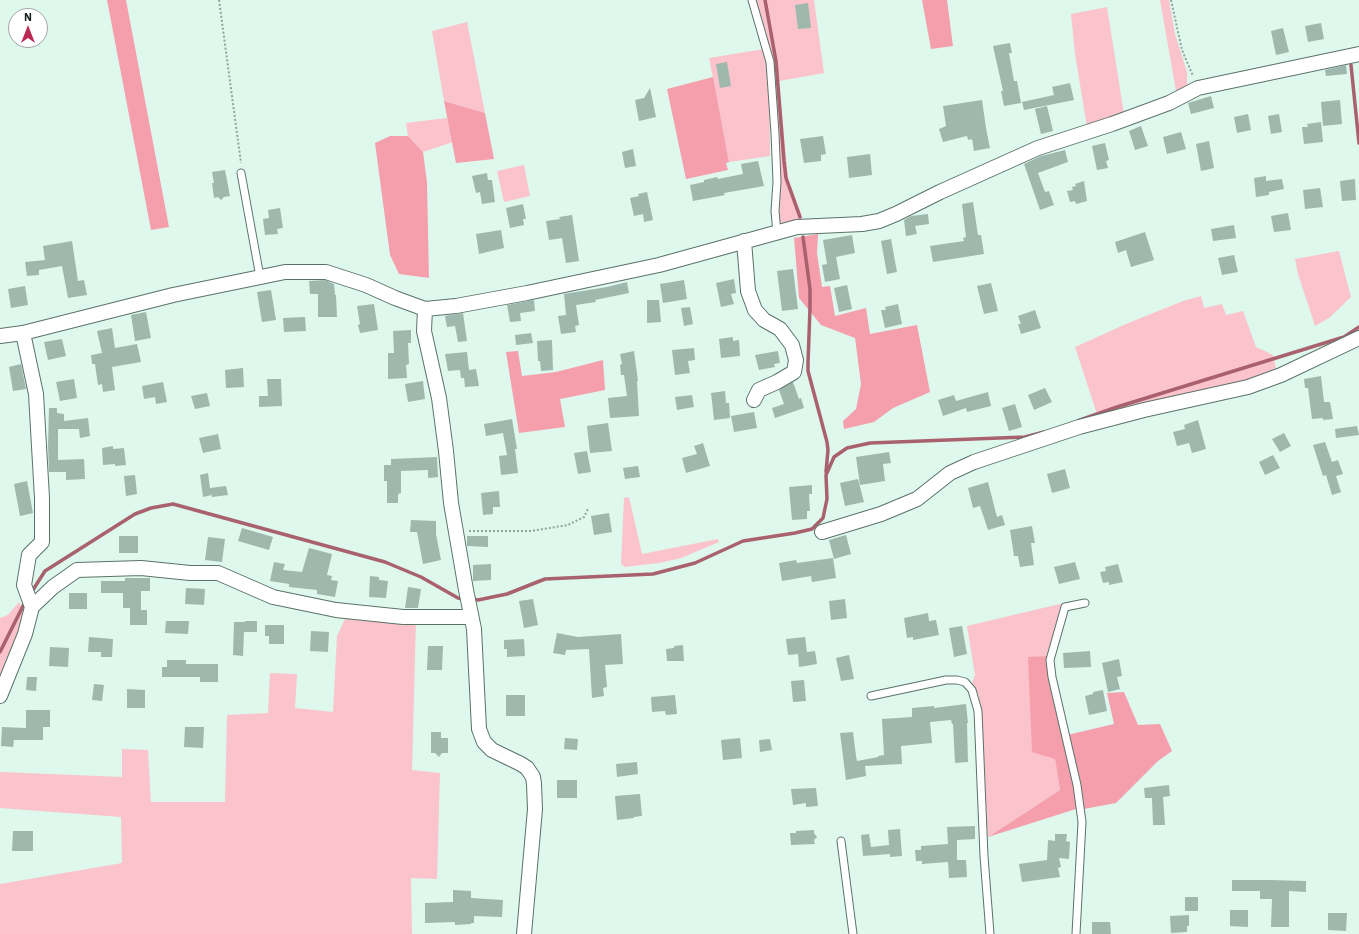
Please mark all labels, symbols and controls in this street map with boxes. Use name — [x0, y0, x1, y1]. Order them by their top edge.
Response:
north arrow — [8, 8, 48, 48]
text: N — [24, 10, 32, 24]

